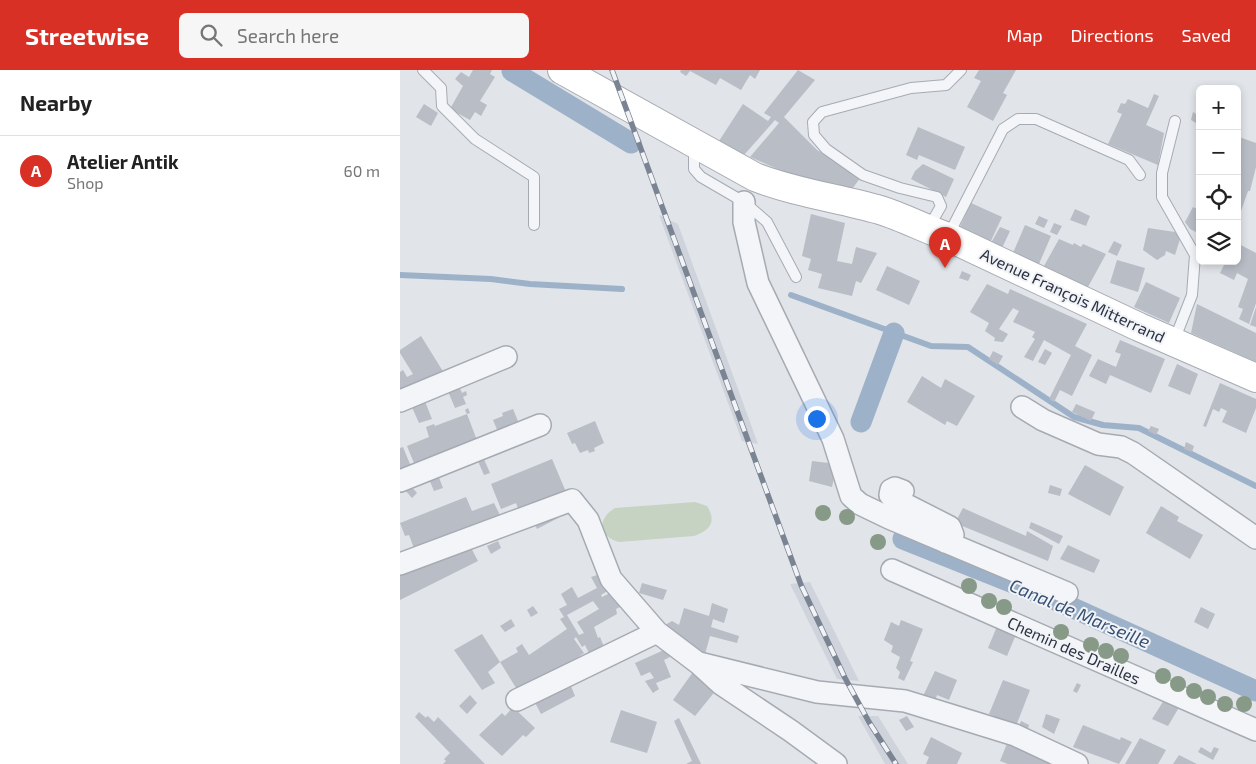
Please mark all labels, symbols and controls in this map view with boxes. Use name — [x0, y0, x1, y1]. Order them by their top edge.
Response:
search box — [179, 13, 529, 58]
text: Streetwise — [25, 21, 149, 50]
icon: search — [197, 21, 225, 49]
text: Search here — [237, 24, 339, 47]
text: Map — [1006, 24, 1043, 46]
text: Directions — [1071, 24, 1154, 46]
text: Saved — [1182, 24, 1231, 46]
map controls — [1196, 85, 1241, 265]
button: + — [1196, 85, 1241, 130]
text: Nearby — [20, 90, 92, 115]
button: − — [1196, 130, 1241, 175]
text: Atelier Antik — [67, 150, 179, 173]
text: A — [31, 161, 41, 180]
text: 60 m — [344, 161, 380, 180]
text: Shop — [67, 173, 104, 192]
button: locate — [1196, 175, 1241, 220]
button: layers — [1196, 220, 1241, 265]
pin: A — [929, 227, 961, 268]
street label: Avenue François Mitterrand — [977, 244, 1168, 347]
your location — [804, 406, 830, 432]
water label: Canal de Marseille — [1006, 573, 1154, 653]
street label: Chemin des Drailles — [1005, 612, 1143, 688]

